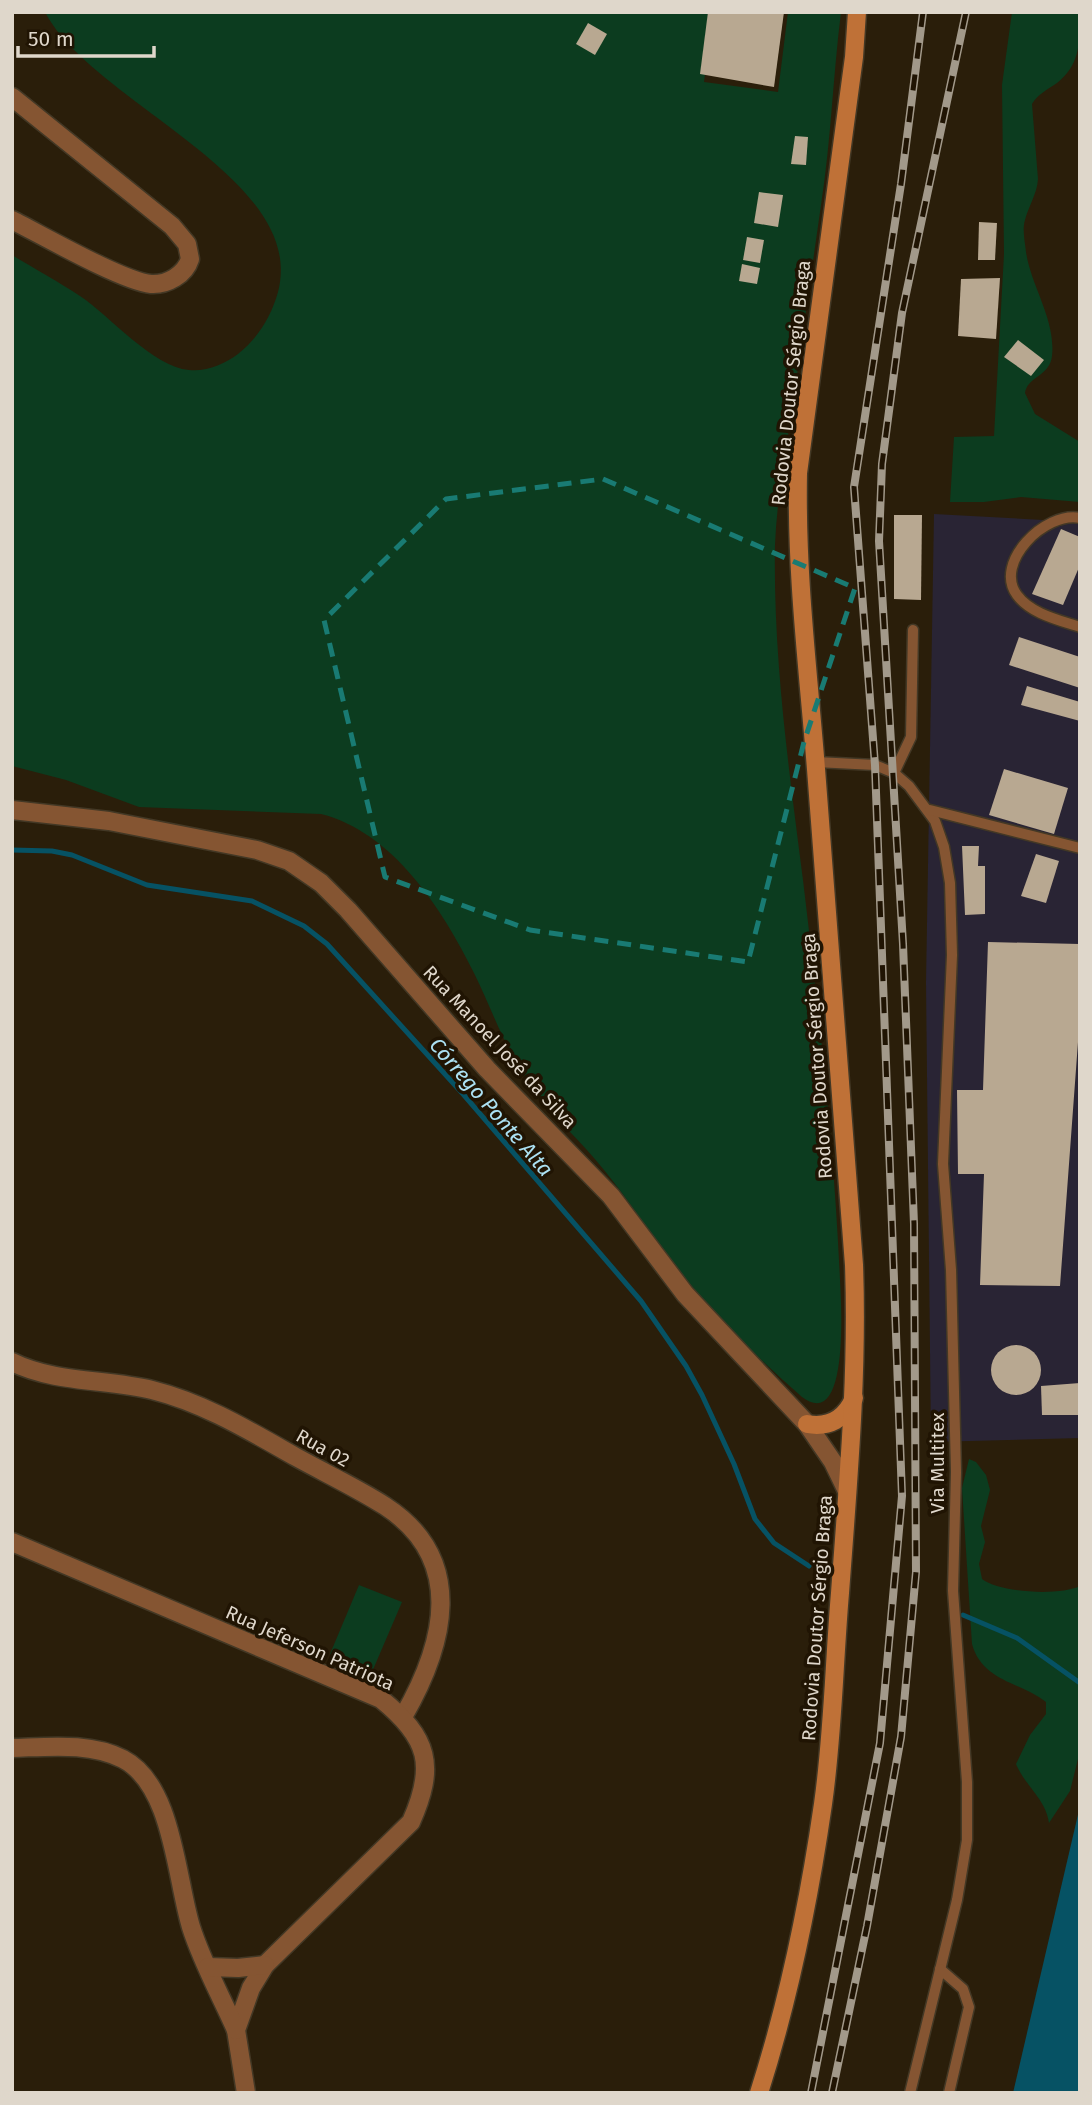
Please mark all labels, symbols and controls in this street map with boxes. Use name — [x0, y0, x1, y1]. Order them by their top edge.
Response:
scale bar — [18, 14, 154, 58]
text: 50 m — [28, 26, 74, 52]
street label: Rodovia Doutor Sérgio Braga — [767, 259, 815, 507]
street label: Rodovia Doutor Sérgio Braga — [797, 932, 837, 1180]
street label: Rua Manoel José da Silva — [418, 961, 582, 1133]
water label: Córrego Ponte Alta — [424, 1032, 558, 1182]
street label: Via Multitex — [926, 1412, 949, 1513]
street label: Rua 02 — [292, 1424, 354, 1472]
street label: Rodovia Doutor Sérgio Braga — [797, 1494, 837, 1742]
street label: Rua Jeferson Patriota — [222, 1601, 398, 1695]

